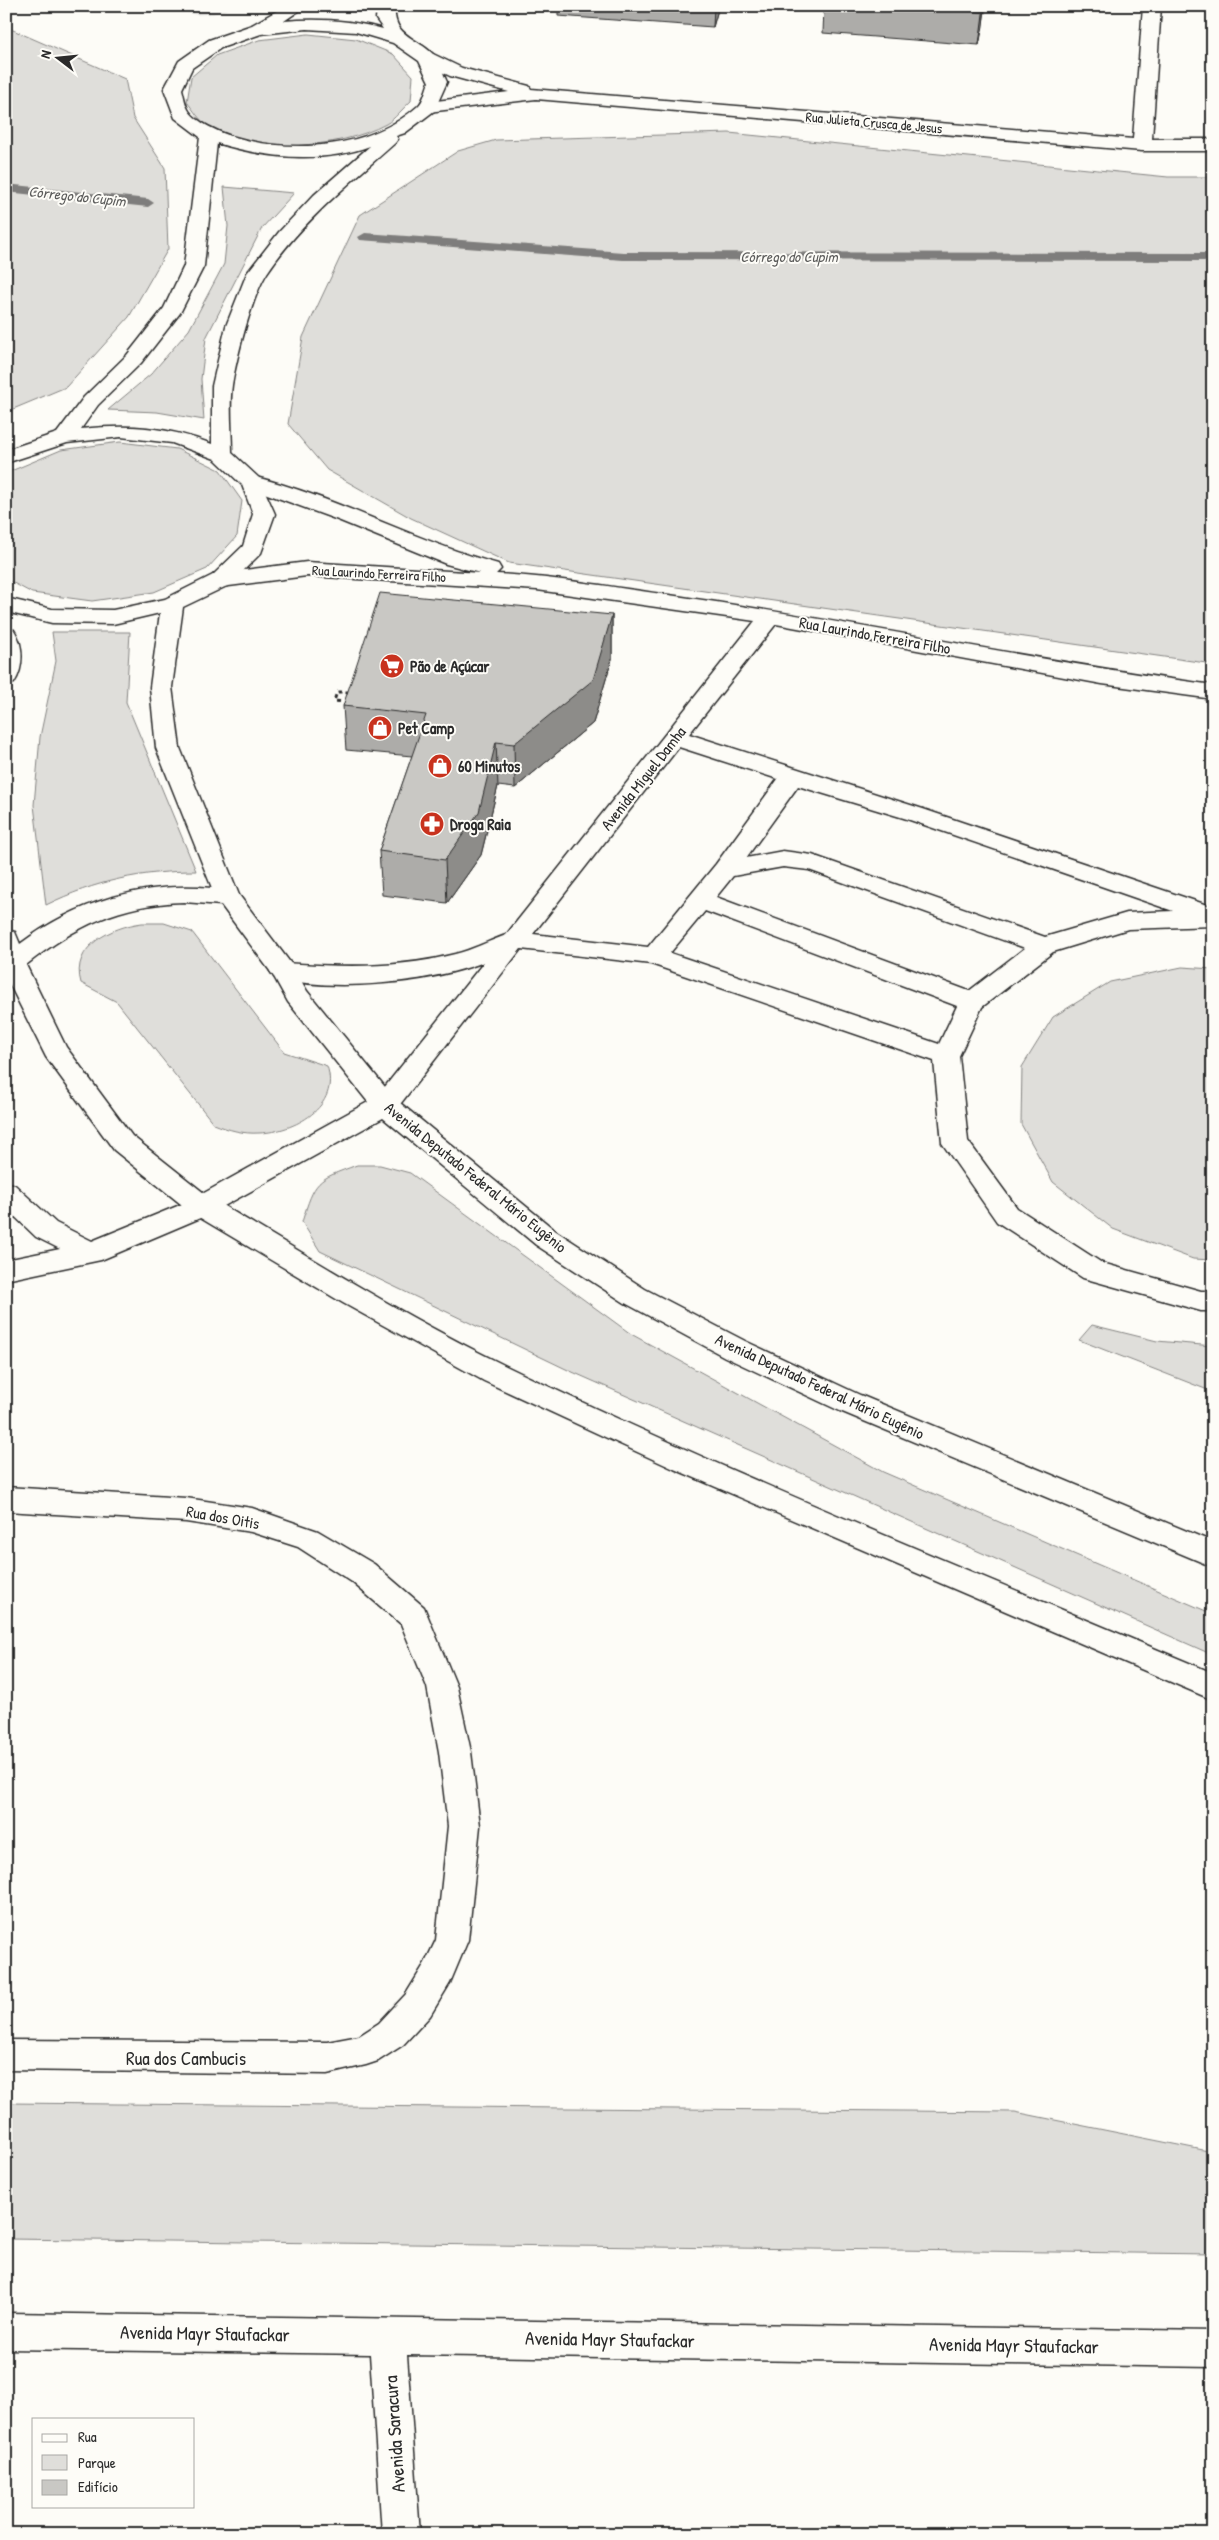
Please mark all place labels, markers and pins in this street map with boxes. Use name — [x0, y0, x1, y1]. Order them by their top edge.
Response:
supermarket icon: Pão de Açúcar — [379, 653, 405, 679]
place label: Pão de Açúcar — [410, 655, 490, 677]
shop icon: Pet Camp — [367, 715, 393, 741]
place label: Pet Camp — [398, 717, 454, 740]
shop icon: 60 Minutos — [427, 753, 453, 779]
place label: 60 Minutos — [458, 755, 521, 777]
pharmacy icon: Droga Raia — [419, 811, 445, 837]
place label: Droga Raia — [450, 813, 511, 836]

